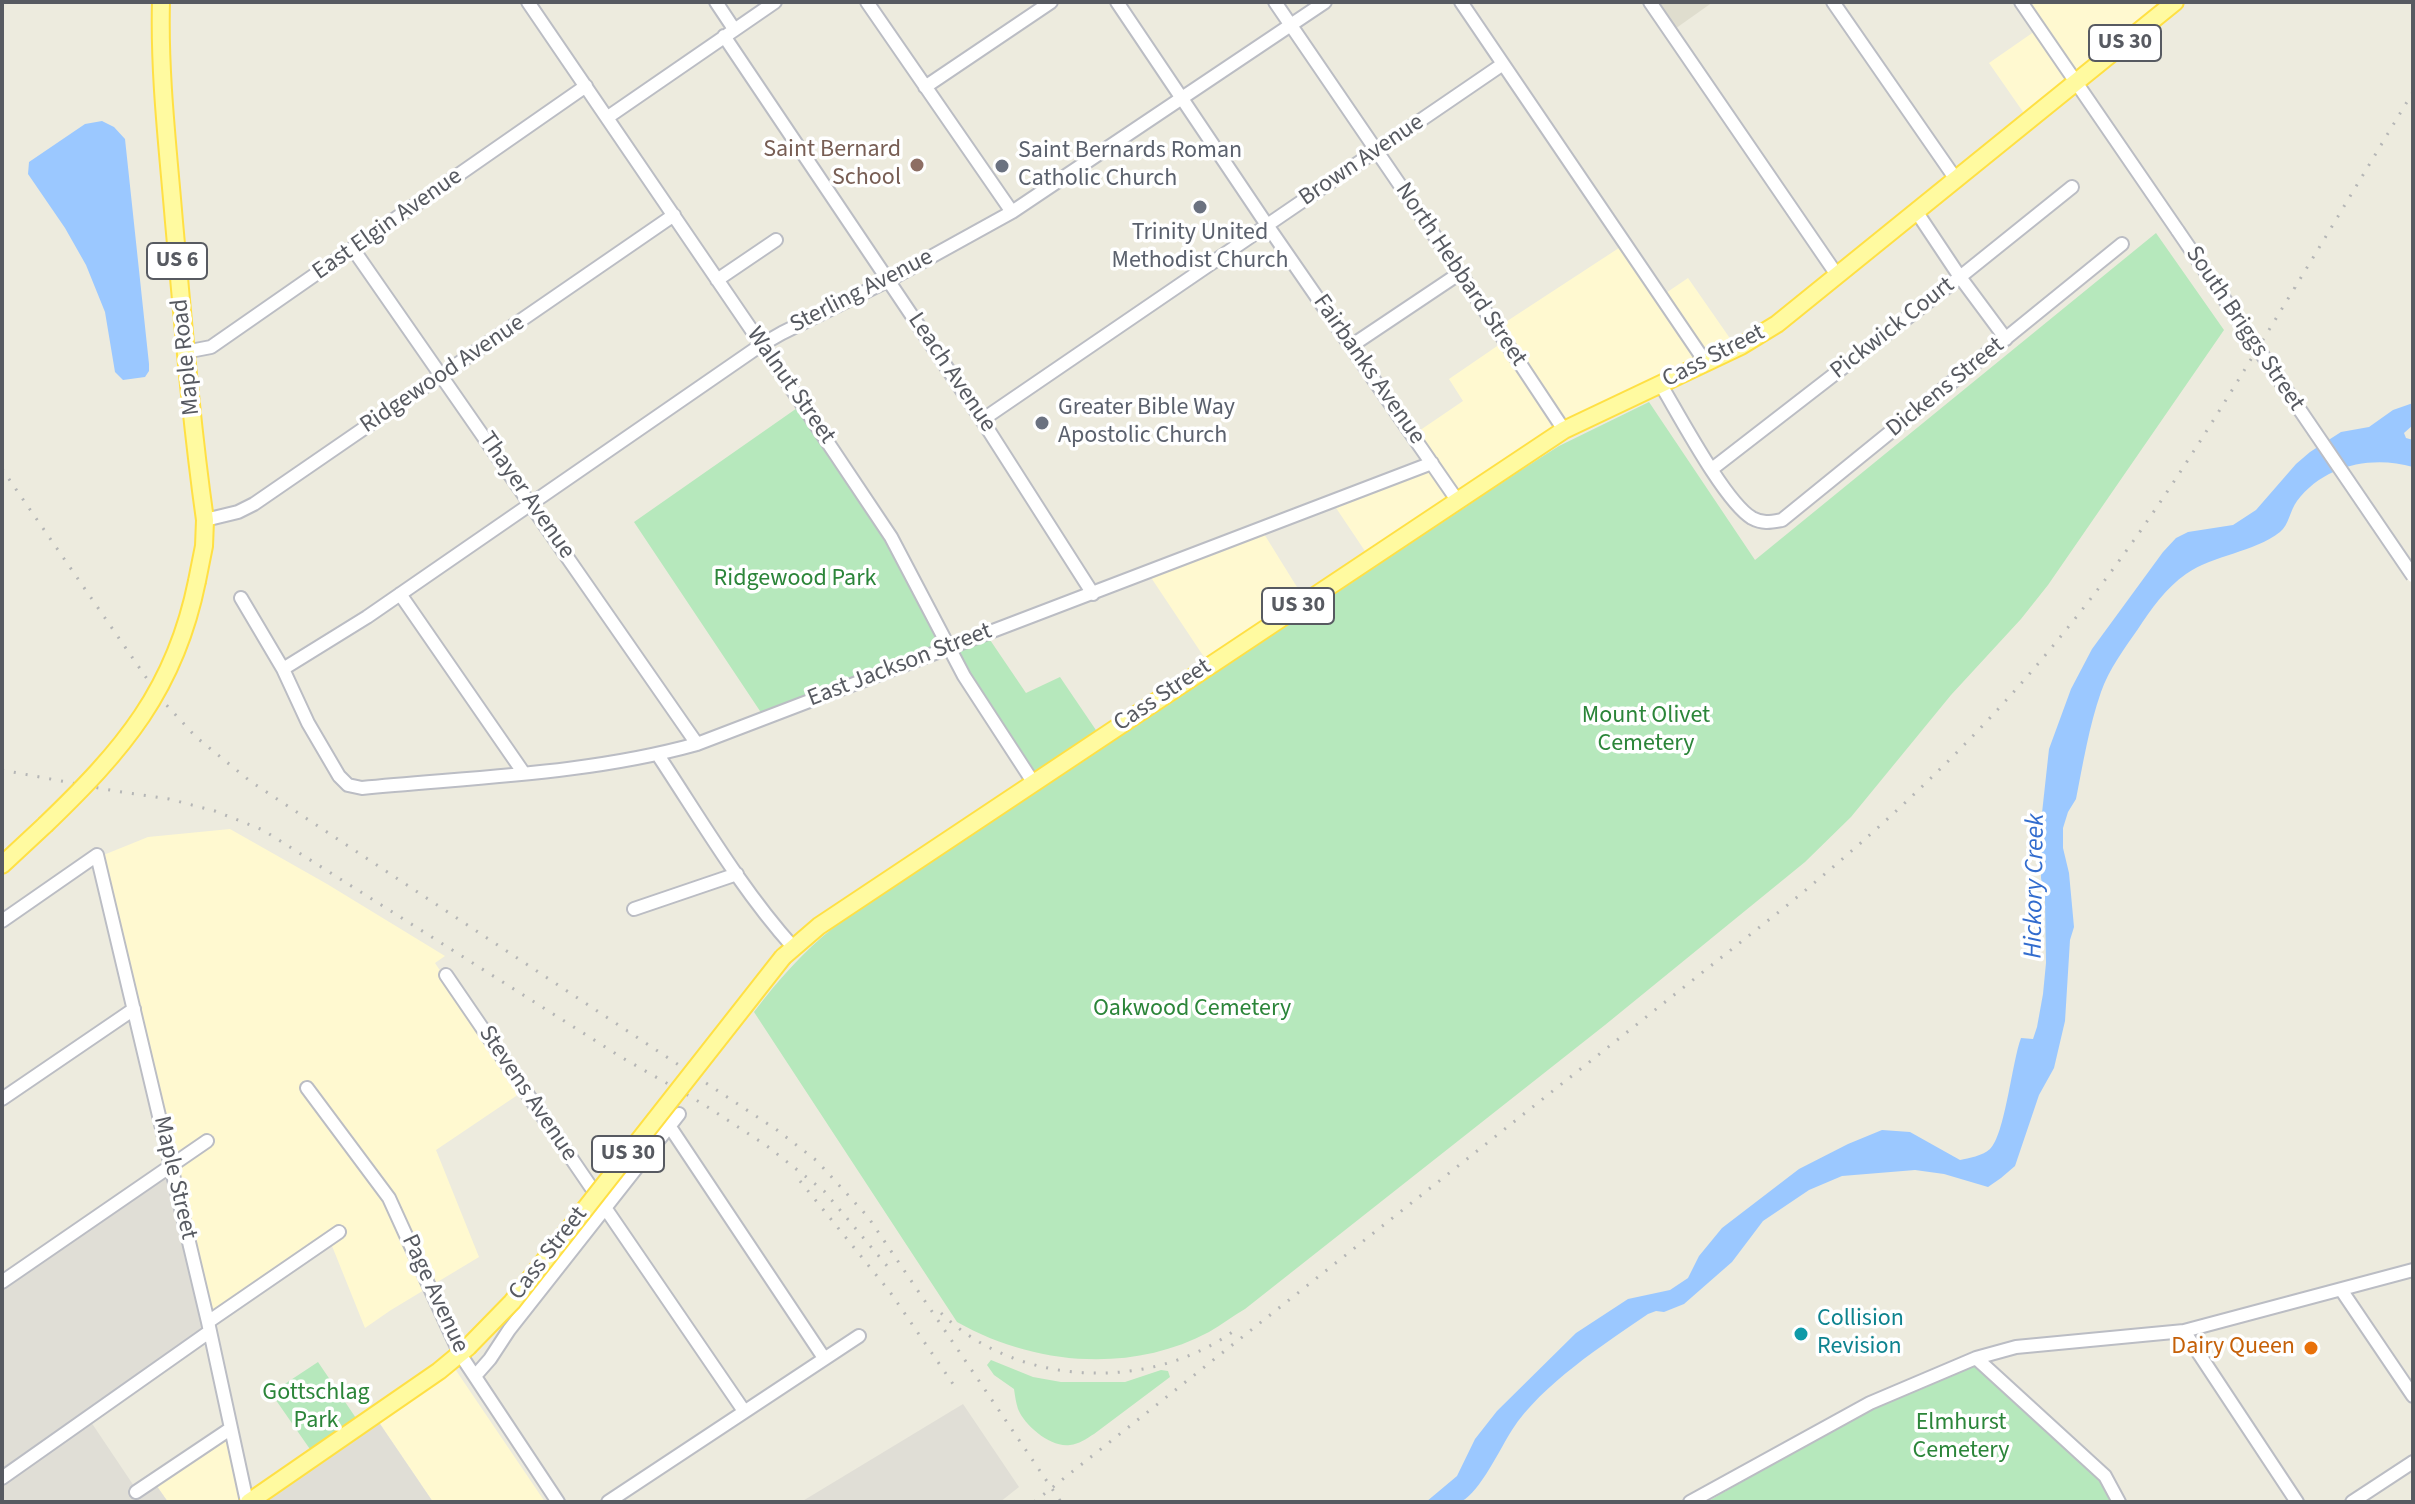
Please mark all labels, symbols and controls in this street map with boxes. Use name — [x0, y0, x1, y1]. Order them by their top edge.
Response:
road number: US 30 — [2089, 25, 2161, 61]
street label: Brown Avenue — [1294, 109, 1430, 213]
place label: Saint Bernard School — [763, 137, 901, 193]
place label: Saint Bernards Roman Catholic Church — [1018, 138, 1242, 194]
marker: Saint Bernard School — [908, 156, 926, 174]
marker: Saint Bernards Roman Catholic Church — [993, 157, 1011, 175]
street label: East Elgin Avenue — [308, 163, 468, 287]
street label: North Hebbard Street — [1388, 178, 1532, 372]
marker: Trinity United Methodist Church — [1191, 198, 1209, 216]
place label: Trinity United Methodist Church — [1112, 220, 1288, 276]
street label: South Briggs Street — [2178, 241, 2310, 417]
road number: US 6 — [147, 243, 207, 279]
street label: Sterling Avenue — [786, 244, 938, 340]
street label: Pickwick Court — [1825, 272, 1961, 386]
street label: Fairbanks Avenue — [1306, 290, 1430, 450]
street label: Maple Road — [167, 297, 207, 417]
street label: Leach Avenue — [901, 308, 1001, 438]
street label: Ridgewood Avenue — [355, 309, 531, 441]
street label: Cass Street — [1658, 319, 1770, 395]
street label: Walnut Street — [739, 322, 841, 450]
street label: Dickens Street — [1881, 332, 2011, 444]
place label: Greater Bible Way Apostolic Church — [1058, 395, 1235, 451]
marker: Greater Bible Way Apostolic Church — [1033, 414, 1051, 432]
street label: Thayer Avenue — [472, 427, 580, 565]
park label: Ridgewood Park — [714, 566, 876, 594]
road number: US 30 — [1262, 588, 1334, 624]
street label: East Jackson Street — [804, 618, 996, 714]
street label: Cass Street — [1109, 653, 1217, 739]
park label: Mount Olivet Cemetery — [1582, 703, 1710, 759]
water label: Hickory Creek — [2019, 813, 2053, 959]
park label: Oakwood Cemetery — [1093, 996, 1291, 1024]
street label: Stevens Avenue — [471, 1021, 583, 1167]
street label: Maple Street — [146, 1113, 202, 1243]
road number: US 30 — [592, 1136, 664, 1172]
street label: Cass Street — [504, 1201, 594, 1307]
street label: Page Avenue — [394, 1230, 474, 1358]
place label: Collision Revision — [1817, 1306, 1904, 1362]
marker: Collision Revision — [1792, 1325, 1810, 1343]
place label: Dairy Queen — [2171, 1334, 2295, 1362]
marker: Dairy Queen — [2302, 1339, 2320, 1357]
park label: Gottschlag Park — [262, 1380, 370, 1436]
park label: Elmhurst Cemetery — [1913, 1410, 2009, 1466]

